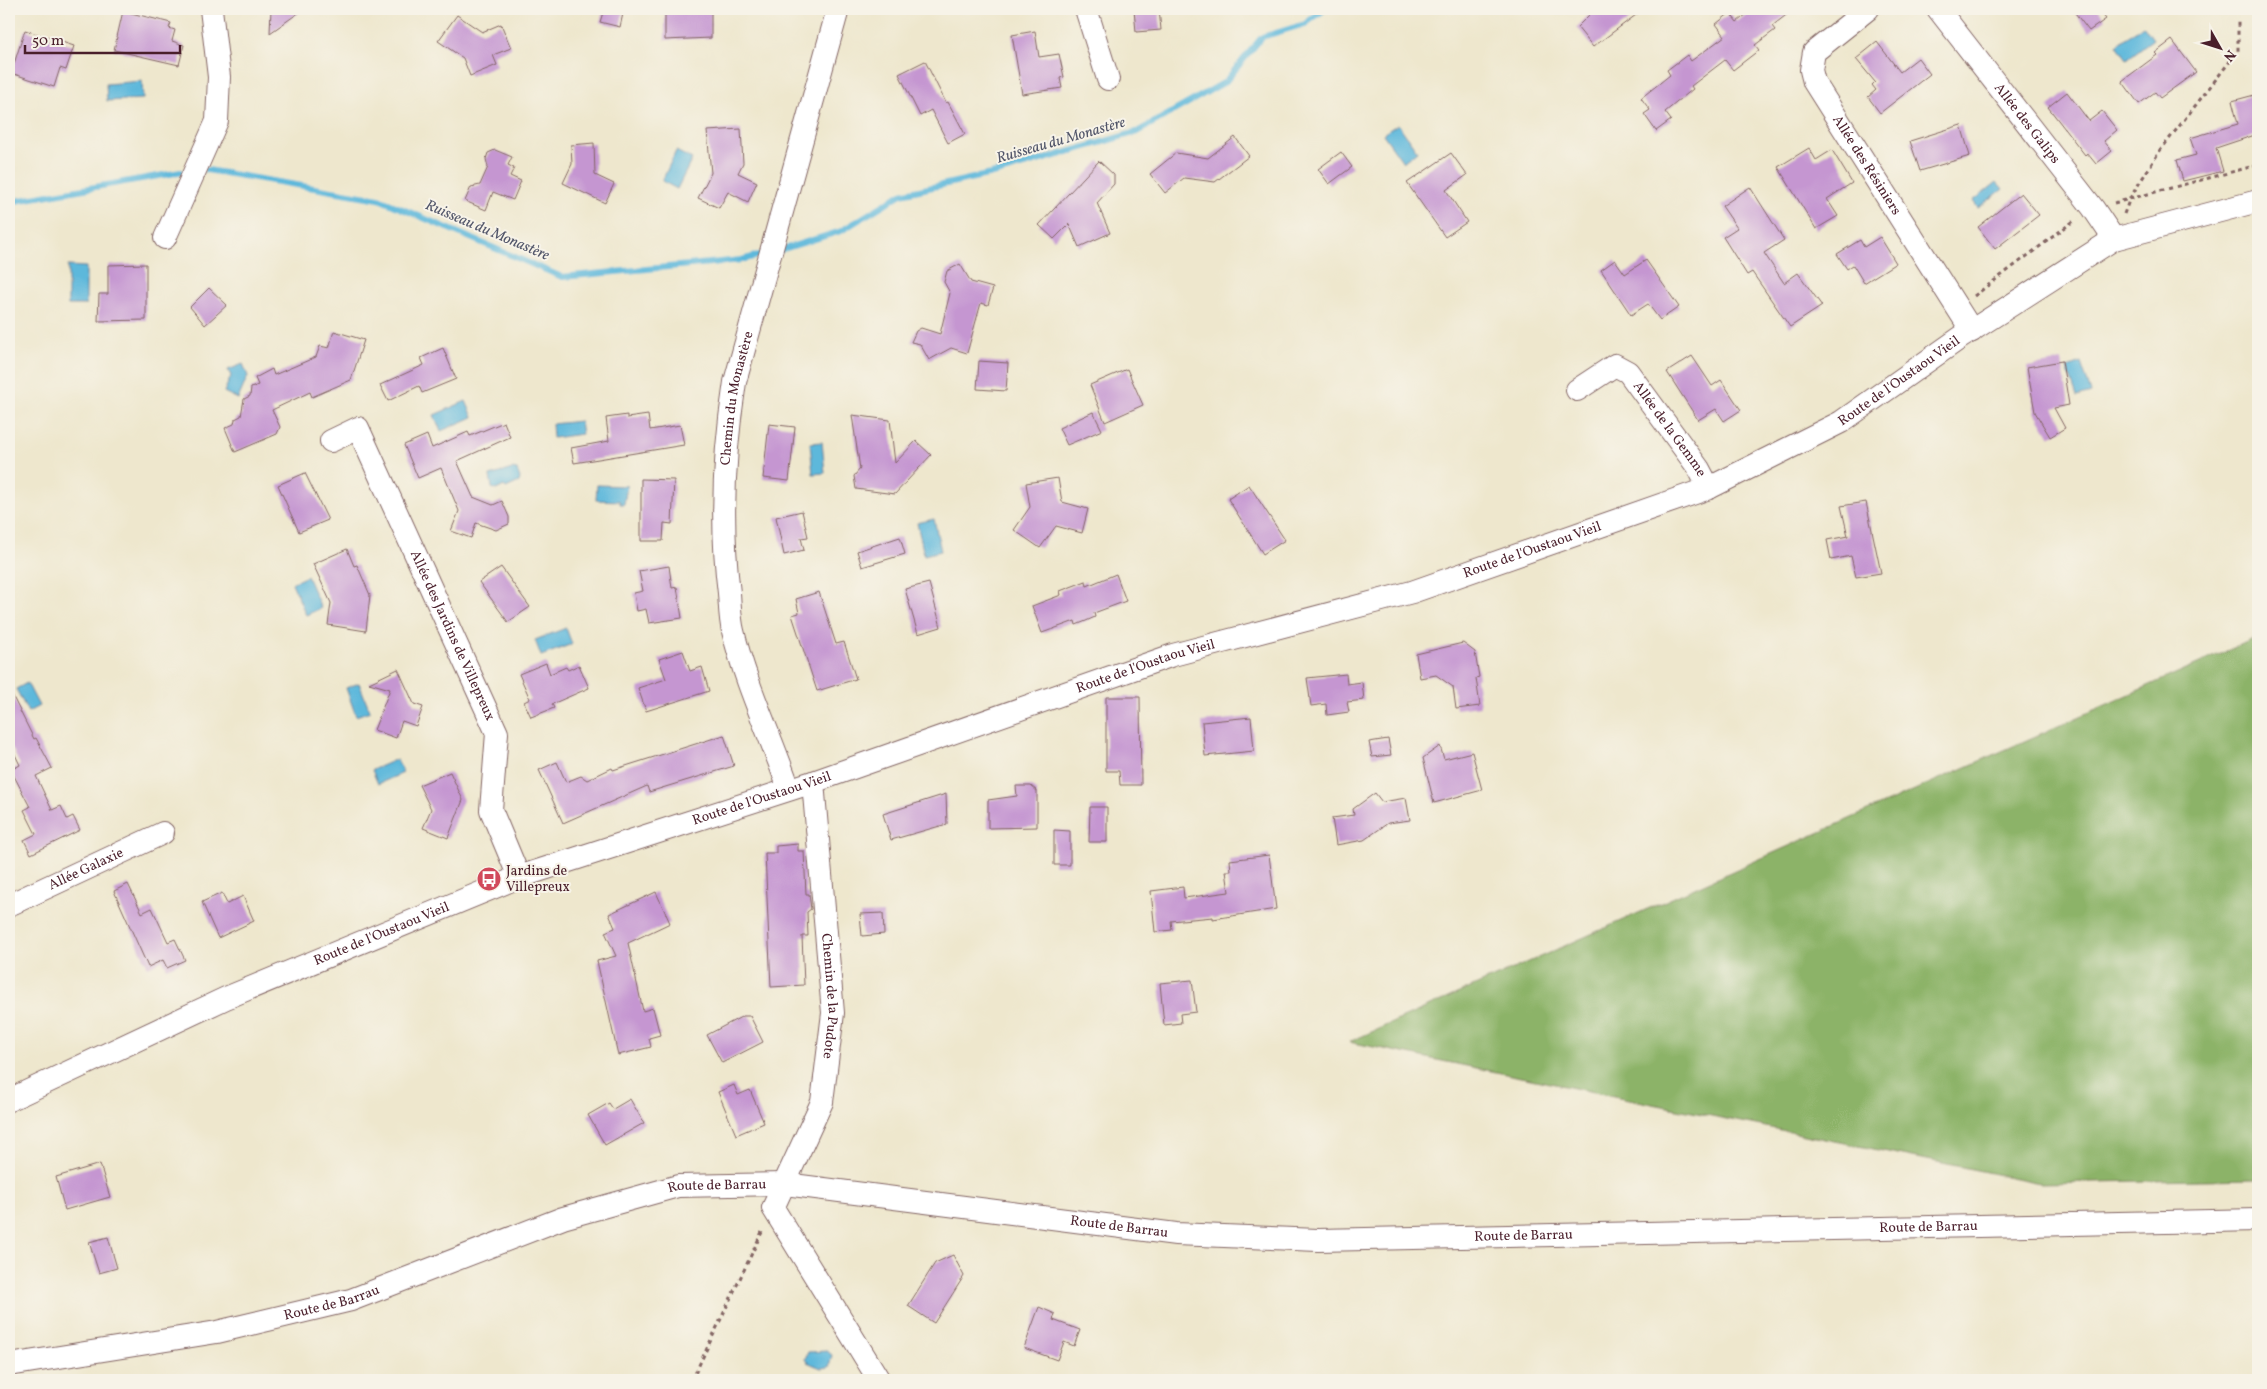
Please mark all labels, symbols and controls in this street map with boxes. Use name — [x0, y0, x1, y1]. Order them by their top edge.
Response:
scale bar — [25, 22, 180, 54]
north arrow — [2194, 22, 2244, 72]
text: 50 m — [32, 31, 64, 52]
text: N — [2218, 45, 2240, 65]
street label: Allée des Galips — [1990, 79, 2065, 168]
street label: Allée des Résiniers — [1828, 111, 1906, 219]
water label: Ruisseau du Monastère — [994, 112, 1128, 169]
water label: Ruisseau du Monastère — [422, 195, 553, 267]
street label: Chemin du Monastère — [716, 329, 758, 466]
street label: Route de l'Oustaou Vieil — [1834, 331, 1964, 431]
street label: Allée de la Gemme — [1628, 377, 1711, 480]
street label: Route de l'Oustaou Vieil — [1461, 517, 1604, 583]
street label: Allée des Jardins de Villepreux — [406, 547, 500, 724]
street label: Route de l'Oustaou Vieil — [1074, 635, 1217, 698]
street label: Route de l'Oustaou Vieil — [690, 767, 834, 830]
street label: Allée Galaxie — [45, 843, 127, 895]
place label: Jardins de Villepreux — [506, 862, 570, 897]
bus stop icon: Jardins de Villepreux — [476, 866, 502, 892]
street label: Route de l'Oustaou Vieil — [311, 897, 452, 970]
street label: Chemin de la Pudote — [817, 933, 843, 1060]
street label: Route de Barrau — [665, 1175, 767, 1198]
street label: Route de Barrau — [1069, 1211, 1169, 1242]
street label: Route de Barrau — [1879, 1216, 1978, 1238]
street label: Route de Barrau — [1474, 1225, 1573, 1246]
street label: Route de Barrau — [282, 1280, 382, 1325]

